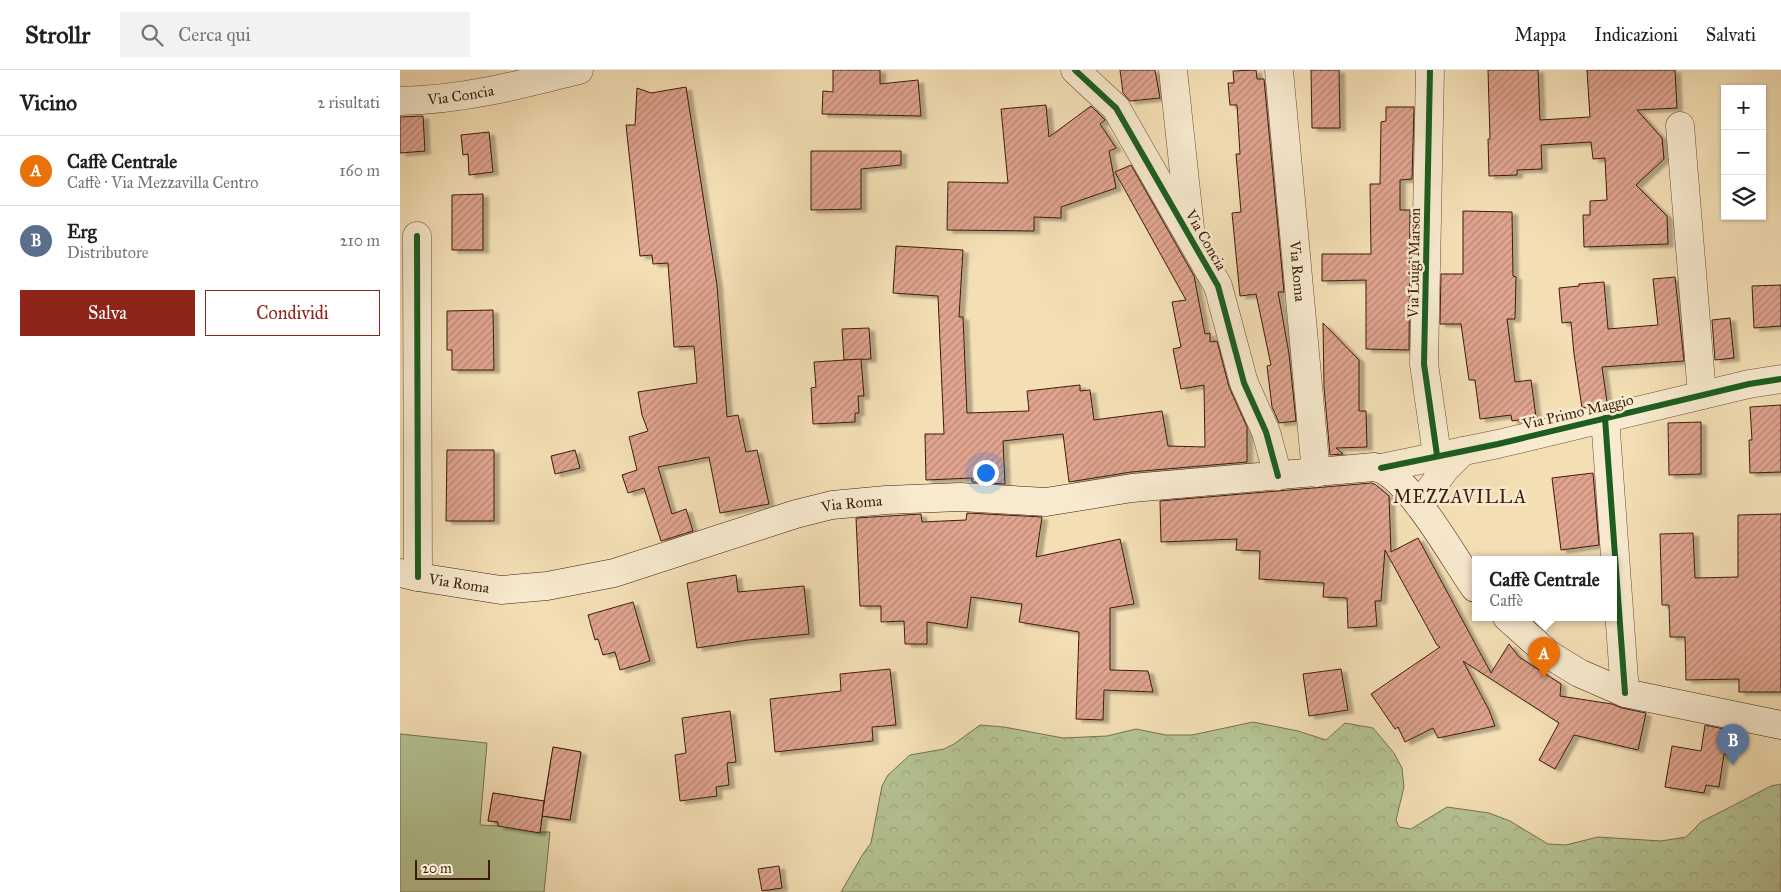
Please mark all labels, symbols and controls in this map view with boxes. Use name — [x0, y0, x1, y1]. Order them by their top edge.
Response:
search box — [120, 12, 470, 57]
text: Strollr — [25, 20, 90, 50]
icon: search — [138, 21, 166, 49]
text: Cerca qui — [178, 23, 251, 46]
text: Mappa — [1514, 24, 1566, 46]
text: Indicazioni — [1594, 24, 1678, 46]
text: Salvati — [1706, 24, 1756, 46]
street label: Via Concia — [426, 81, 496, 109]
map controls — [1721, 85, 1766, 220]
button: + — [1721, 85, 1766, 130]
text: Vicino — [20, 90, 77, 116]
text: 2 risultati — [317, 93, 380, 112]
button: − — [1721, 130, 1766, 175]
text: Caffè Centrale — [67, 150, 177, 173]
text: A — [31, 161, 41, 180]
text: 160 m — [339, 161, 380, 180]
text: Caffè · Via Mezzavilla Centro — [67, 173, 258, 192]
button: layers — [1721, 175, 1766, 220]
street label: Via Concia — [1181, 206, 1231, 274]
street label: Via Luigi Marson — [1404, 208, 1424, 319]
text: Erg — [67, 220, 97, 243]
text: B — [31, 231, 41, 250]
text: 210 m — [340, 231, 380, 250]
street label: Via Roma — [1286, 239, 1309, 303]
text: Distributore — [67, 243, 148, 262]
button: Salva — [20, 290, 195, 336]
button: Condividi — [205, 290, 380, 336]
street label: Via Primo Maggio — [1520, 390, 1636, 434]
your location — [973, 460, 999, 486]
district label: MEZZAVILLA — [1393, 486, 1527, 508]
street label: Via Roma — [818, 491, 884, 517]
popup — [1472, 556, 1617, 621]
text: Caffè Centrale — [1489, 568, 1600, 591]
street label: Via Roma — [426, 570, 491, 597]
text: Caffè — [1489, 591, 1523, 610]
pin: A — [1528, 637, 1560, 678]
pin: B — [1717, 724, 1749, 765]
scale bar — [415, 857, 490, 880]
text: 20 m — [422, 860, 452, 877]

